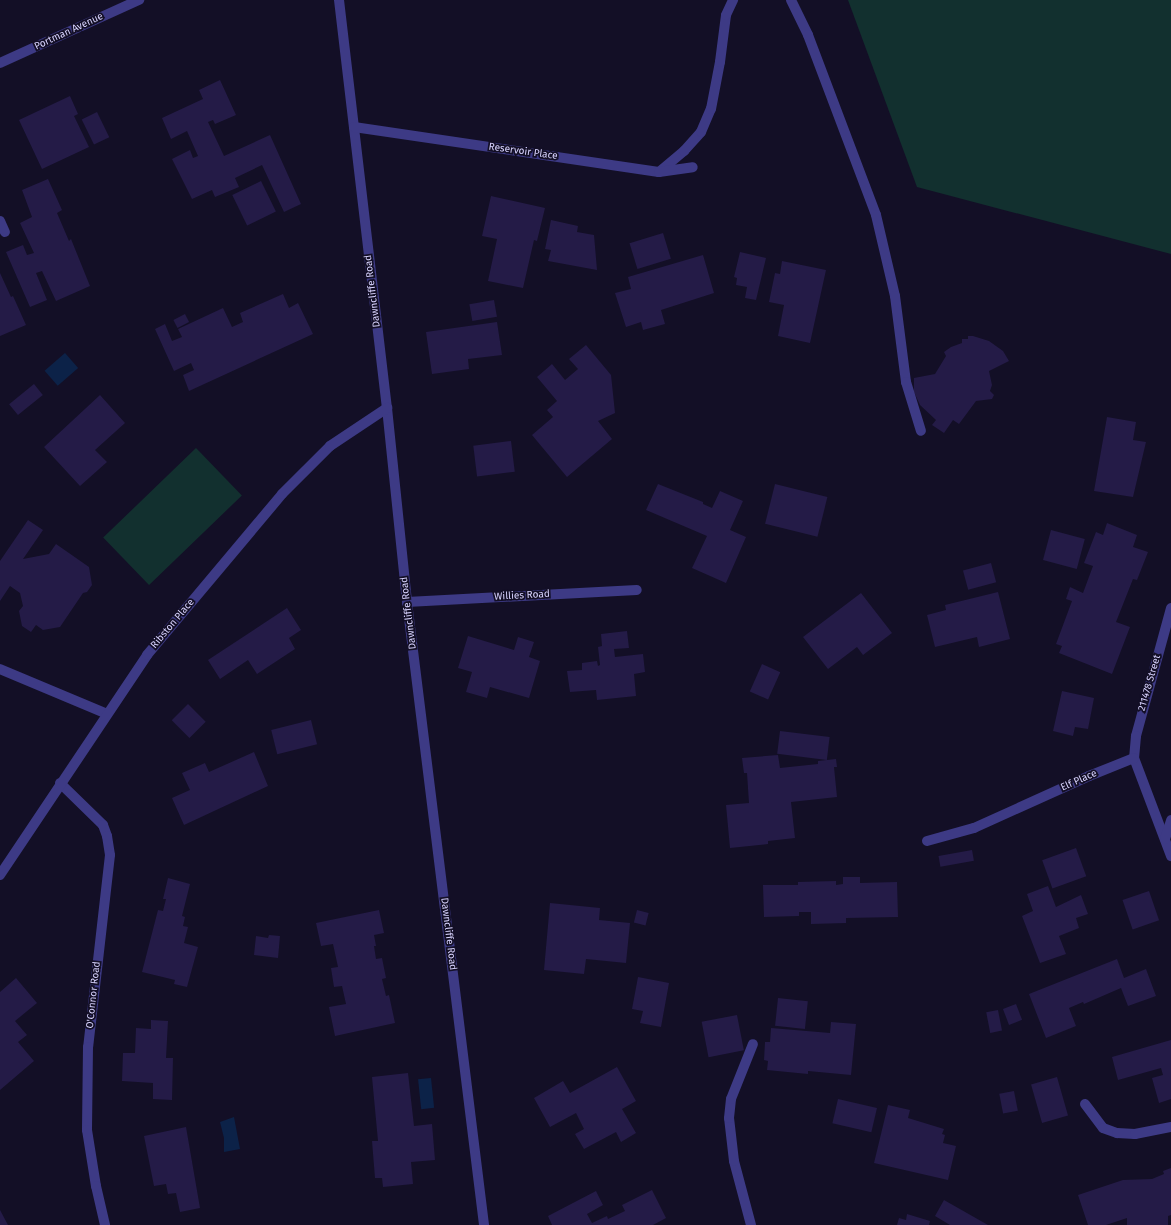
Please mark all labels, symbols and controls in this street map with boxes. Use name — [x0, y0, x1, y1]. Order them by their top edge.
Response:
street label: Portman Avenue — [33, 11, 105, 53]
street label: Reservoir Place — [488, 141, 558, 163]
street label: Dawncliffe Road — [363, 254, 383, 328]
street label: Dawncliffe Road — [399, 576, 419, 650]
street label: Willies Road — [494, 589, 550, 603]
street label: Ribston Place — [149, 597, 197, 651]
street label: 211478 Street — [1136, 654, 1164, 712]
street label: Elf Place — [1059, 768, 1099, 794]
street label: Dawncliffe Road — [438, 897, 458, 971]
street label: O'Connor Road — [85, 961, 103, 1029]

